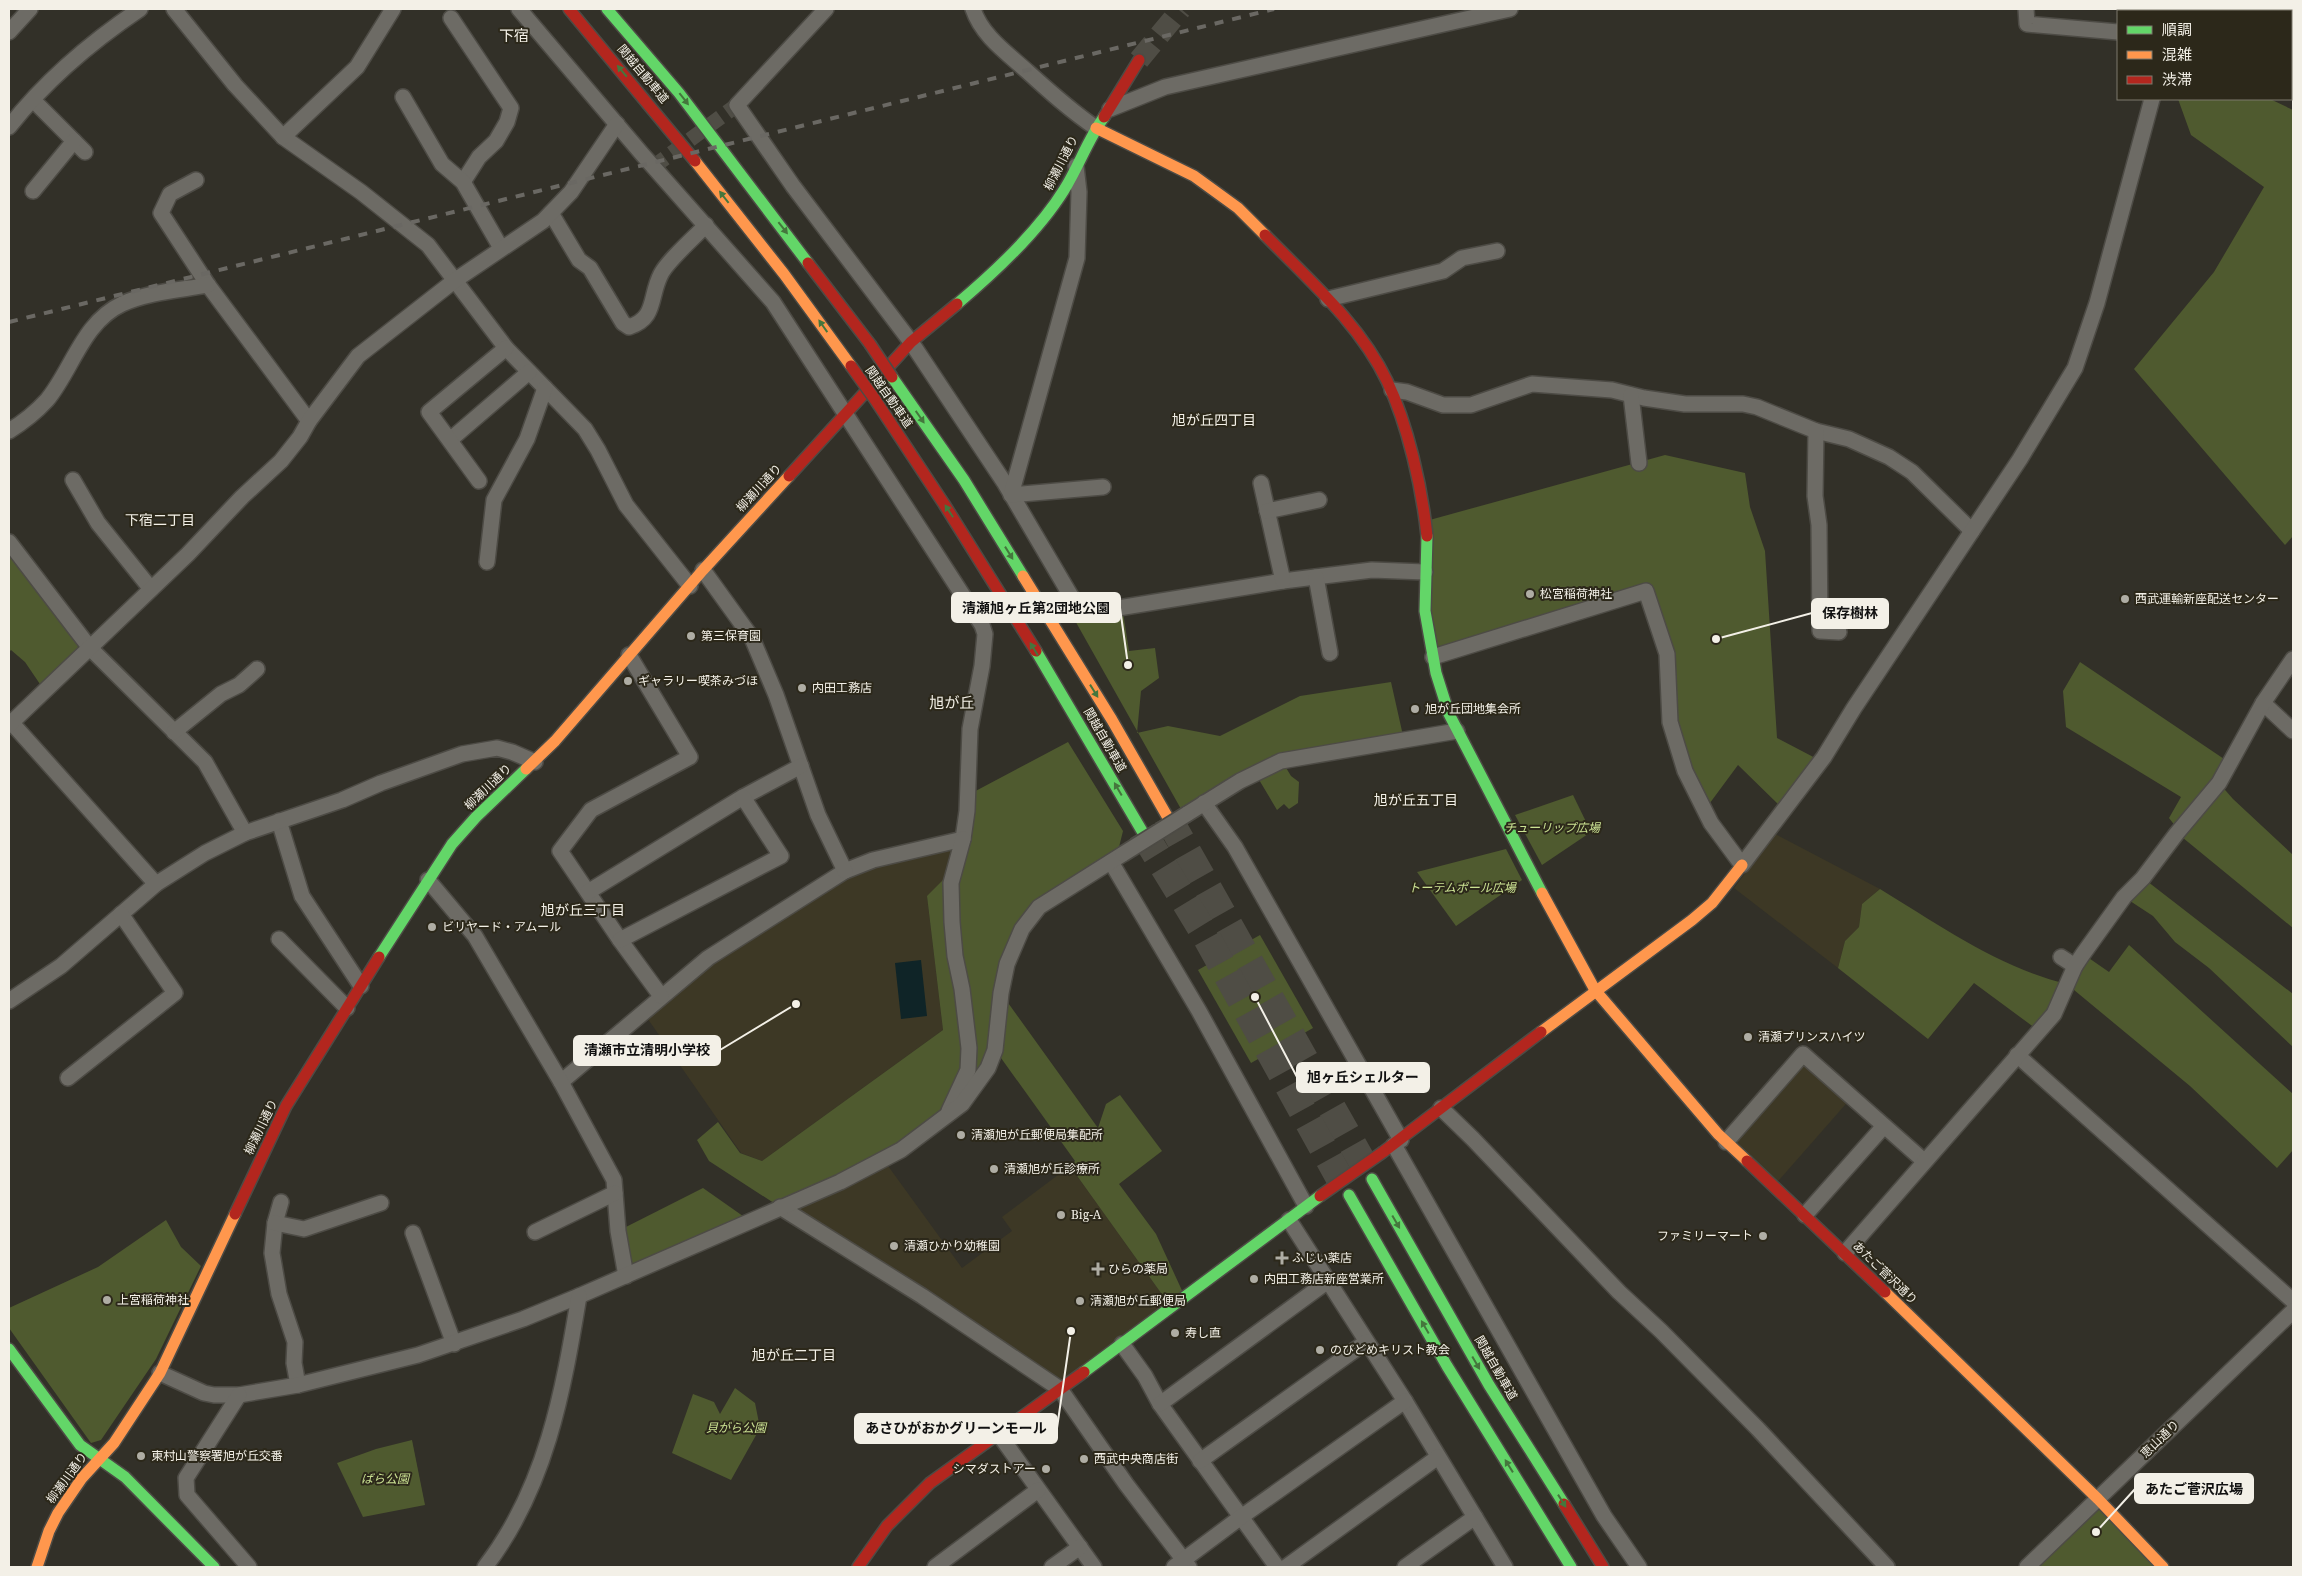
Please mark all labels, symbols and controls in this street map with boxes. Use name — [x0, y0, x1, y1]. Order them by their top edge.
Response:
legend — [2117, 10, 2292, 100]
text: 順調 — [2162, 19, 2192, 39]
district label: 下宿 — [499, 25, 529, 45]
street label: 関越自動車道 — [614, 41, 673, 107]
text: 混雑 — [2162, 44, 2192, 64]
one-way arrow — [616, 65, 628, 77]
text: 渋滞 — [2162, 69, 2192, 89]
one-way arrow — [678, 93, 689, 106]
street label: 柳瀬川通り — [1039, 132, 1082, 193]
one-way arrow — [718, 191, 729, 204]
one-way arrow — [778, 221, 788, 235]
one-way arrow — [818, 319, 828, 333]
street label: 関越自動車道 — [862, 362, 917, 431]
one-way arrow — [915, 410, 925, 424]
district label: 旭が丘四丁目 — [1172, 410, 1256, 429]
street label: 柳瀬川通り — [732, 460, 785, 515]
one-way arrow — [945, 504, 954, 517]
district label: 下宿二丁目 — [125, 510, 195, 529]
one-way arrow — [1004, 546, 1013, 560]
place label: 松宮稲荷神社 — [1540, 585, 1612, 602]
marker: 松宮稲荷神社 — [1524, 588, 1536, 600]
place label: 西武運輸新座配送センター — [2135, 590, 2279, 607]
callout: 清瀬旭ヶ丘第2団地公園 — [952, 593, 1120, 622]
marker: 西武運輸新座配送センター — [2119, 593, 2131, 605]
text: 清瀬旭ヶ丘第2団地公園 — [962, 598, 1110, 617]
callout: 保存樹林 — [1812, 599, 1888, 628]
text: 保存樹林 — [1822, 603, 1878, 622]
place label: 第三保育園 — [701, 627, 761, 644]
marker: 第三保育園 — [685, 630, 697, 642]
one-way arrow — [1030, 643, 1039, 656]
place label: ギャラリー喫茶みづほ — [638, 672, 758, 689]
marker: ギャラリー喫茶みづほ — [622, 675, 634, 687]
place label: 内田工務店 — [812, 679, 872, 696]
marker: 内田工務店 — [796, 682, 808, 694]
one-way arrow — [1089, 685, 1099, 698]
district label: 旭が丘 — [929, 692, 975, 712]
place label: 旭が丘団地集会所 — [1425, 700, 1521, 717]
marker: 旭が丘団地集会所 — [1409, 703, 1421, 715]
street label: 関越自動車道 — [1080, 704, 1131, 775]
street label: 柳瀬川通り — [460, 760, 515, 814]
one-way arrow — [1113, 782, 1122, 795]
district label: 旭が丘五丁目 — [1374, 790, 1458, 809]
park label: チューリップ広場 — [1504, 819, 1602, 836]
park label: トーテムポール広場 — [1408, 879, 1518, 896]
district label: 旭が丘三丁目 — [541, 900, 625, 919]
place label: ビリヤード・アムール — [442, 918, 561, 935]
marker: ビリヤード・アムール — [426, 921, 438, 933]
place label: 清瀬プリンスハイツ — [1758, 1028, 1866, 1045]
marker: 清瀬プリンスハイツ — [1742, 1031, 1754, 1043]
callout: 清瀬市立清明小学校 — [574, 1036, 720, 1065]
text: 清瀬市立清明小学校 — [584, 1040, 710, 1059]
callout: 旭ヶ丘シェルター — [1297, 1063, 1429, 1092]
text: 旭ヶ丘シェルター — [1307, 1067, 1419, 1086]
street label: 柳瀬川通り — [240, 1096, 281, 1157]
place label: 清瀬旭が丘郵便局集配所 — [971, 1126, 1103, 1143]
marker: 清瀬旭が丘郵便局集配所 — [955, 1129, 967, 1141]
place label: 清瀬旭が丘診療所 — [1004, 1160, 1100, 1177]
marker: 清瀬旭が丘診療所 — [988, 1163, 1000, 1175]
place label: Big-A — [1071, 1206, 1102, 1223]
marker: Big-A — [1055, 1209, 1067, 1221]
one-way arrow — [1392, 1215, 1401, 1228]
place label: ファミリーマート — [1657, 1227, 1753, 1244]
marker: ファミリーマート — [1757, 1230, 1769, 1242]
place label: 清瀬ひかり幼稚園 — [904, 1237, 1000, 1254]
street label: あたご菅沢通り — [1849, 1237, 1921, 1308]
marker: 清瀬ひかり幼稚園 — [888, 1240, 900, 1252]
place label: ふじい薬店 — [1292, 1249, 1352, 1266]
marker: ふじい薬店 — [1276, 1252, 1288, 1264]
place label: ひらの薬局 — [1108, 1260, 1168, 1277]
marker: ひらの薬局 — [1092, 1263, 1104, 1275]
place label: 内田工務店新座営業所 — [1264, 1270, 1384, 1287]
marker: 内田工務店新座営業所 — [1248, 1273, 1260, 1285]
place label: 上宮稲荷神社 — [117, 1291, 189, 1308]
place label: 清瀬旭が丘郵便局 — [1090, 1292, 1186, 1309]
marker: 上宮稲荷神社 — [101, 1294, 113, 1306]
marker: 清瀬旭が丘郵便局 — [1074, 1295, 1086, 1307]
one-way arrow — [1421, 1320, 1430, 1334]
place label: 寿し直 — [1185, 1324, 1221, 1341]
marker: 寿し直 — [1169, 1327, 1181, 1339]
street label: 関越自動車道 — [1471, 1332, 1522, 1403]
place label: のびどめキリスト教会 — [1330, 1341, 1450, 1358]
marker: のびどめキリスト教会 — [1314, 1344, 1326, 1356]
district label: 旭が丘二丁目 — [752, 1345, 836, 1364]
one-way arrow — [1472, 1356, 1481, 1370]
callout: あさひがおかグリーンモール — [855, 1414, 1057, 1443]
street label: 恵山通り — [2136, 1416, 2183, 1461]
text: あさひがおかグリーンモール — [865, 1418, 1047, 1437]
park label: 貝がら公園 — [706, 1419, 768, 1436]
place label: 東村山警察署旭が丘交番 — [151, 1447, 283, 1464]
street label: 柳瀬川通り — [42, 1448, 91, 1507]
marker: 東村山警察署旭が丘交番 — [135, 1450, 147, 1462]
place label: 西武中央商店街 — [1094, 1450, 1178, 1467]
marker: 西武中央商店街 — [1078, 1453, 1090, 1465]
place label: シマダストアー — [953, 1460, 1036, 1477]
one-way arrow — [1505, 1460, 1514, 1473]
marker: シマダストアー — [1040, 1463, 1052, 1475]
park label: ばら公園 — [361, 1470, 411, 1487]
callout: あたご菅沢広場 — [2135, 1474, 2253, 1503]
text: あたご菅沢広場 — [2145, 1479, 2243, 1498]
one-way arrow — [1557, 1495, 1566, 1508]

